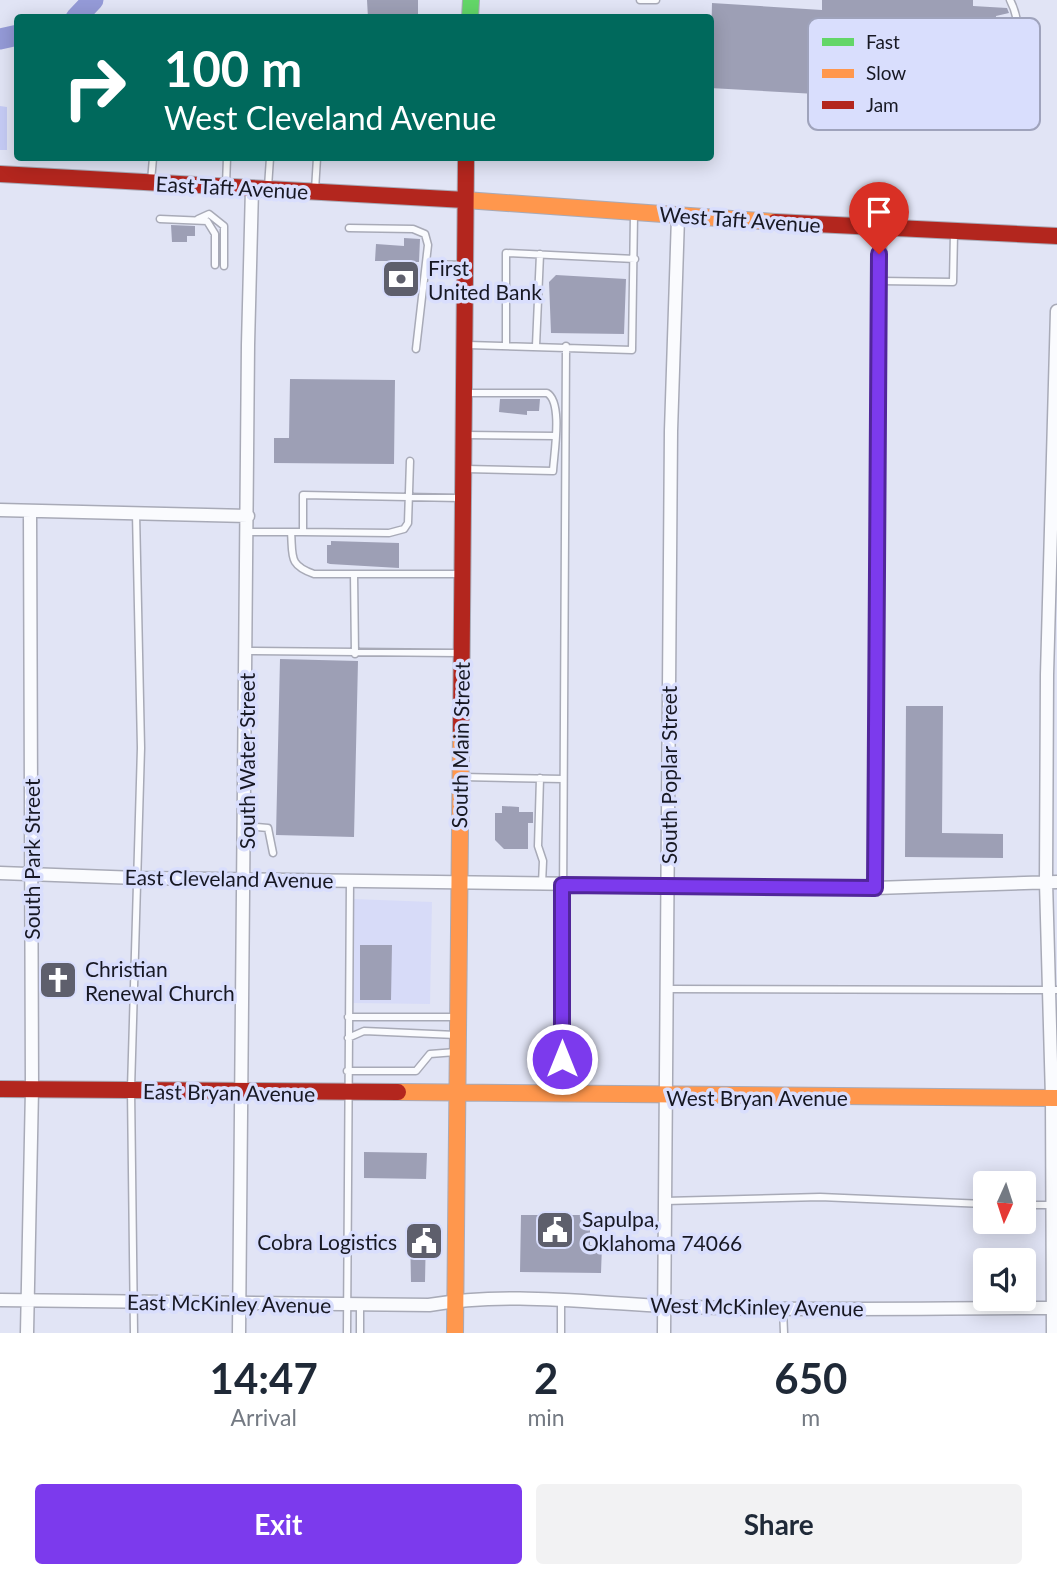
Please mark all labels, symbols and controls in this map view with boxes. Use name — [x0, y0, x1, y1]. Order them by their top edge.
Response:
legend — [808, 18, 1040, 130]
text: Fast — [866, 30, 900, 53]
text: 100 m — [164, 39, 302, 97]
icon: right — [49, 42, 140, 133]
text: Slow — [866, 61, 906, 84]
text: Jam — [866, 93, 899, 116]
text: West Cleveland Avenue — [164, 98, 496, 137]
street label: East Taft Avenue — [155, 171, 309, 203]
pin — [849, 182, 909, 254]
icon: arrive — [860, 193, 898, 231]
street label: West Taft Avenue — [658, 201, 822, 237]
place label: First United Bank — [428, 255, 542, 304]
bank icon: First United Bank — [380, 258, 422, 300]
street label: South Main Street — [446, 661, 474, 829]
street label: South Water Street — [234, 672, 259, 849]
street label: South Poplar Street — [656, 685, 681, 864]
street label: South Park Street — [19, 778, 44, 940]
street label: East Cleveland Avenue — [124, 864, 334, 892]
place label: Christian Renewal Church — [85, 956, 235, 1005]
church icon: Christian Renewal Church — [37, 959, 79, 1001]
position arrow — [525, 1022, 599, 1096]
street label: East Bryan Avenue — [143, 1078, 315, 1106]
street label: West Bryan Avenue — [666, 1085, 848, 1110]
north arrow — [973, 1171, 1036, 1234]
map controls — [973, 1171, 1036, 1311]
place label: Sapulpa, Oklahoma 74066 — [582, 1206, 742, 1255]
public building icon: Sapulpa, Oklahoma 74066 — [534, 1209, 576, 1251]
public building icon: Cobra Logistics — [403, 1220, 445, 1262]
place label: Cobra Logistics — [257, 1229, 397, 1254]
button: sound — [973, 1248, 1036, 1311]
street label: East McKinley Avenue — [127, 1289, 331, 1317]
street label: West McKinley Avenue — [650, 1292, 864, 1320]
text: 14:47 — [210, 1353, 318, 1403]
text: 2 — [534, 1353, 558, 1403]
text: 650 — [774, 1353, 847, 1403]
text: Arrival — [231, 1403, 297, 1431]
text: min — [527, 1403, 565, 1431]
text: m — [801, 1403, 820, 1431]
button: Exit — [35, 1484, 522, 1564]
button: Share — [536, 1484, 1022, 1564]

